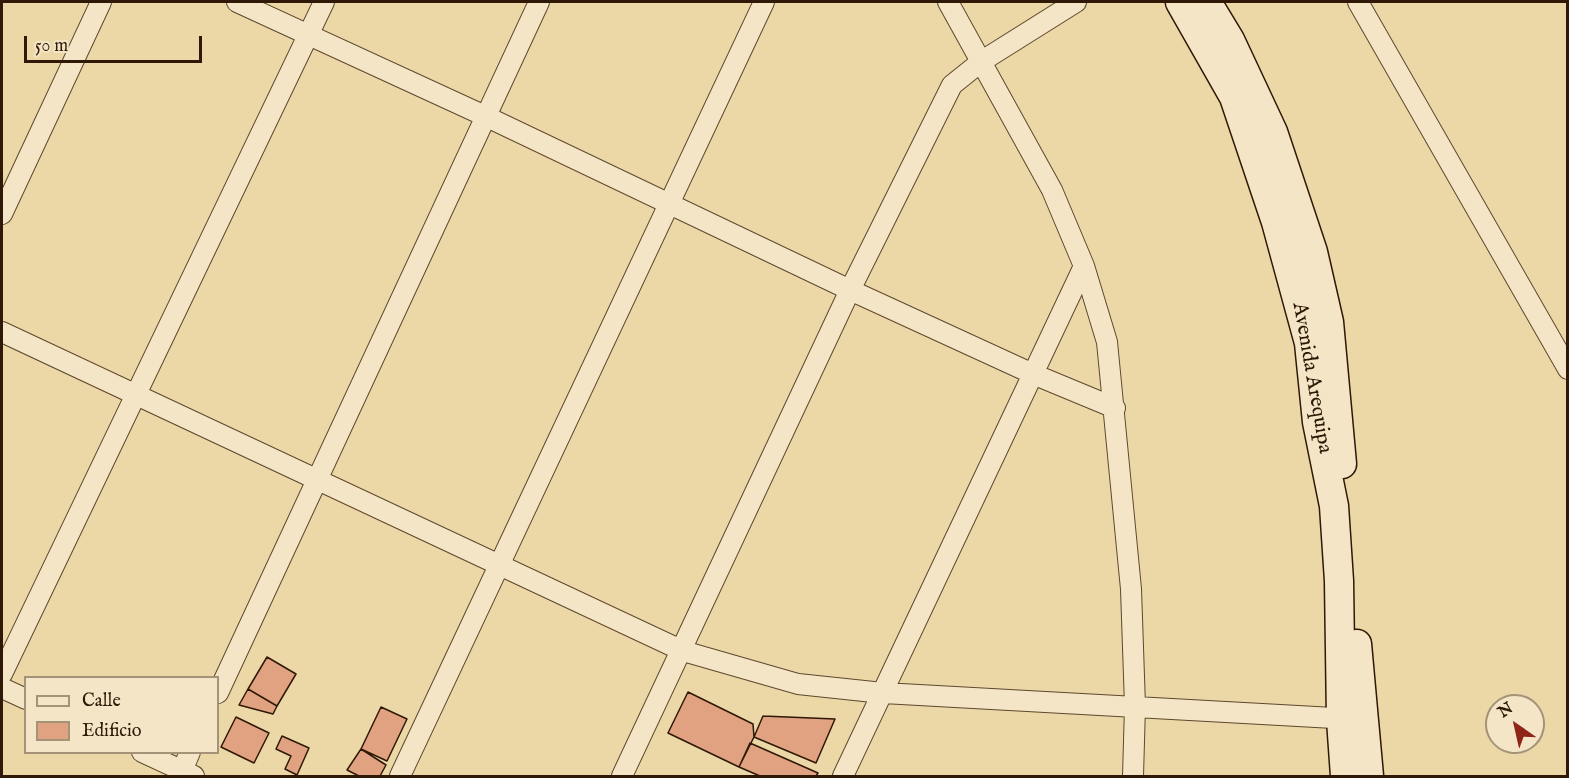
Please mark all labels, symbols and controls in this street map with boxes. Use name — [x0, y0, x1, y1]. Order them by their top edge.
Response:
scale bar — [27, 24, 206, 62]
text: 50 m — [35, 35, 68, 58]
street label: Avenida Arequipa — [1285, 300, 1337, 456]
legend — [24, 676, 219, 754]
text: Calle — [82, 690, 121, 713]
north arrow — [1485, 694, 1545, 754]
text: N — [1495, 699, 1517, 723]
text: Edificio — [82, 720, 142, 743]

